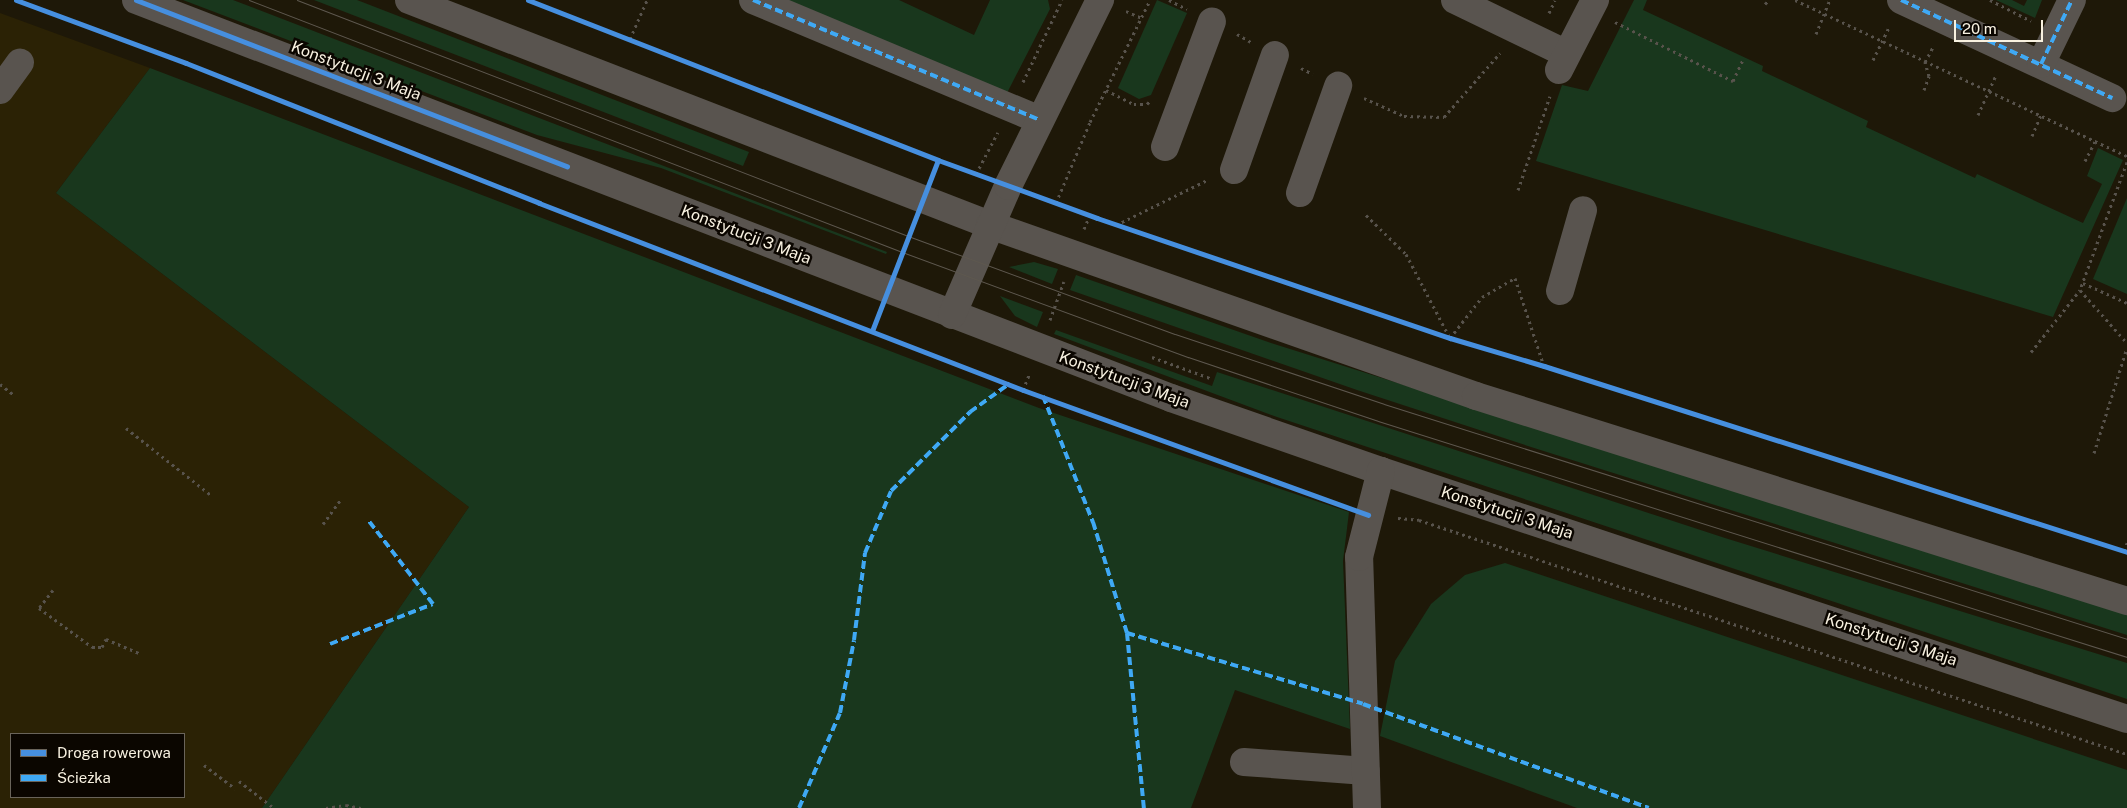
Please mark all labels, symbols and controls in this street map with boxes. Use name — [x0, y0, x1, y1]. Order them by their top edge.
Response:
scale bar — [1957, 10, 2046, 42]
text: 20 m — [1962, 20, 1997, 37]
street label: Konstytucji 3 Maja — [288, 37, 424, 105]
street label: Konstytucji 3 Maja — [678, 201, 814, 269]
street label: Konstytucji 3 Maja — [1056, 347, 1192, 413]
street label: Konstytucji 3 Maja — [1439, 483, 1575, 543]
street label: Konstytucji 3 Maja — [1823, 610, 1959, 670]
legend — [10, 733, 185, 798]
text: Droga rowerowa — [57, 744, 171, 761]
text: Ścieżka — [57, 769, 111, 786]

